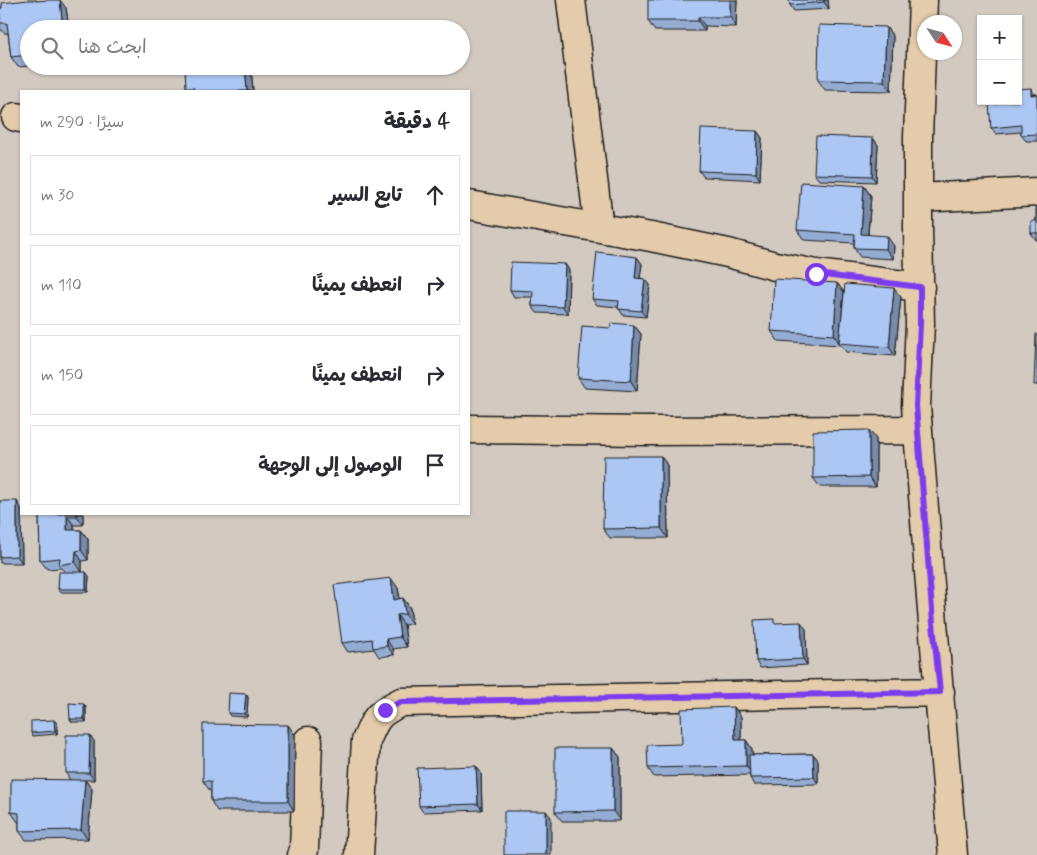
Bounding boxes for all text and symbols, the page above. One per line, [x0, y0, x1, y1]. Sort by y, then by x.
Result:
north arrow [917, 15, 962, 60]
map controls [977, 15, 1022, 105]
button: + [977, 15, 1022, 60]
search box [20, 20, 470, 75]
icon: search [38, 34, 66, 62]
text: ابحث هنا [78, 35, 147, 60]
button: − [977, 60, 1022, 105]
text: 4 دقيقة [384, 108, 450, 136]
text: سيرًا · 290 m [40, 112, 124, 133]
icon: ahead [421, 181, 449, 209]
text: تابع السير [329, 183, 402, 208]
text: 30 m [41, 185, 74, 206]
route start [805, 263, 828, 286]
icon: right [421, 271, 449, 299]
text: انعطف يمينًا [312, 273, 402, 298]
text: 110 m [41, 275, 82, 296]
icon: right [421, 361, 449, 389]
text: انعطف يمينًا [312, 363, 402, 388]
text: 150 m [41, 365, 83, 386]
icon: arrive [421, 451, 449, 479]
text: الوصول إلى الوجهة [258, 453, 402, 478]
route end [374, 699, 397, 722]

